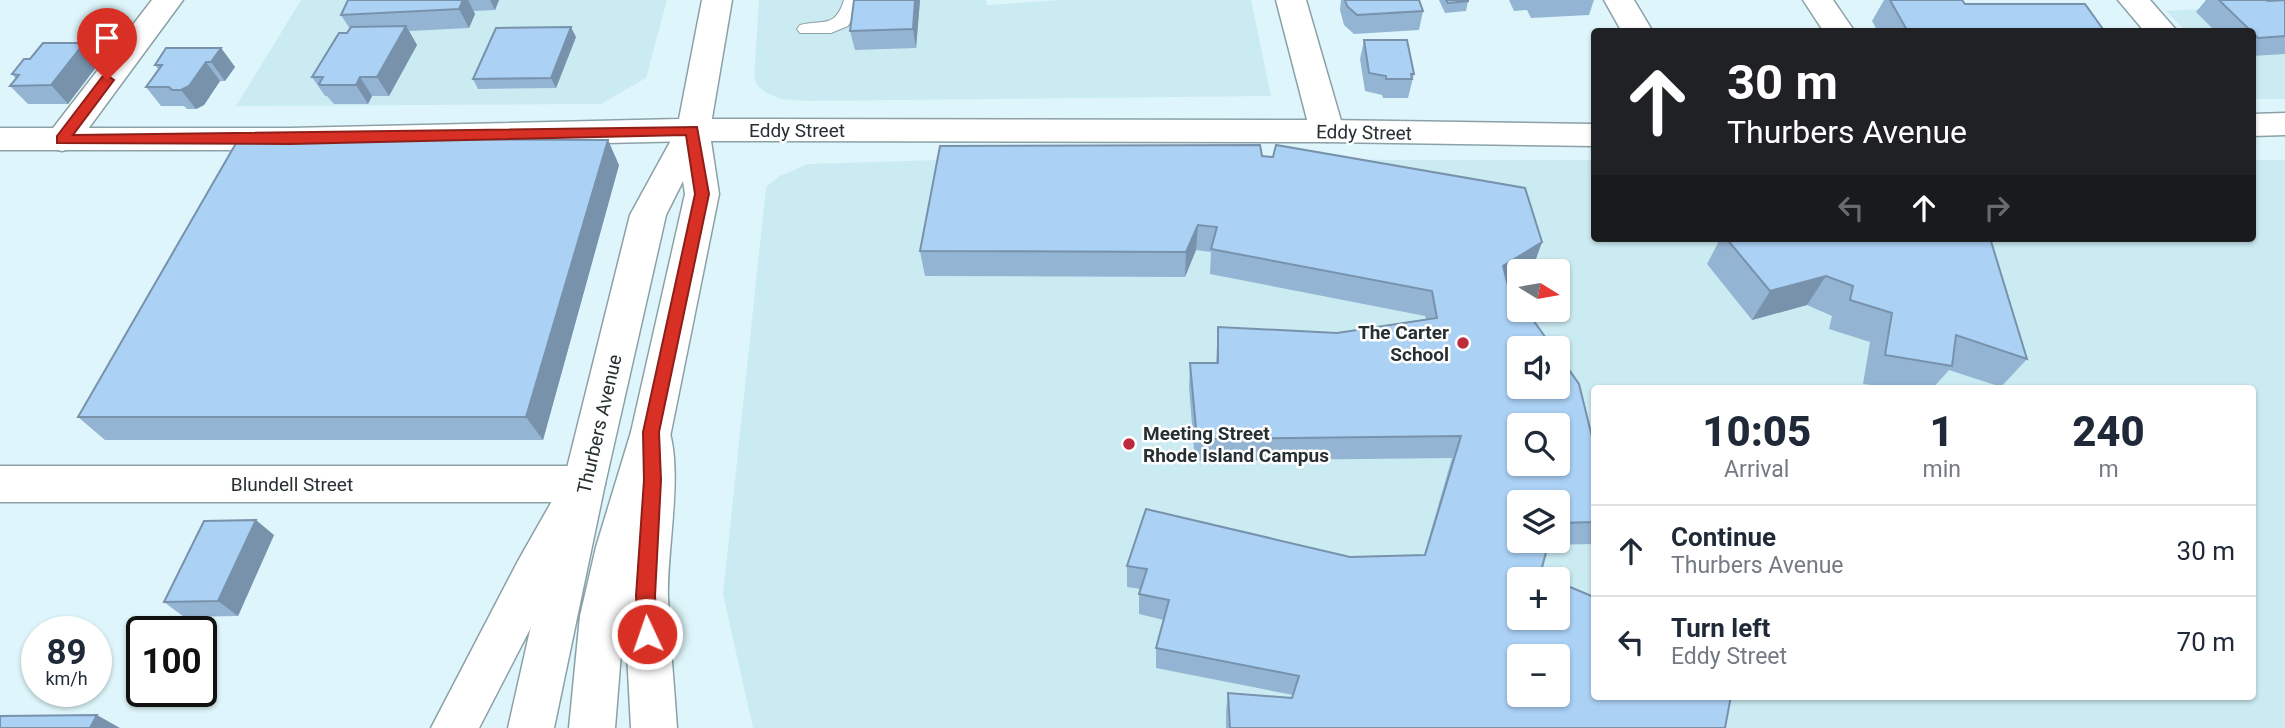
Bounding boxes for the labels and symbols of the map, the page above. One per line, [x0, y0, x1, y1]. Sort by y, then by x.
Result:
pin [77, 8, 137, 80]
street label: Eddy Street [749, 119, 845, 142]
street label: Eddy Street [1316, 120, 1412, 145]
north arrow [1507, 259, 1570, 322]
place label: The Carter School [1358, 321, 1449, 366]
marker: The Carter School [1455, 335, 1471, 351]
street label: Thurbers Avenue [572, 352, 627, 496]
place label: Meeting Street Rhode Island Campus [1143, 422, 1329, 467]
marker: Meeting Street Rhode Island Campus [1121, 436, 1137, 452]
street label: Blundell Street [231, 473, 353, 496]
position arrow [610, 597, 684, 671]
speed limit sign: 100 [126, 616, 217, 707]

